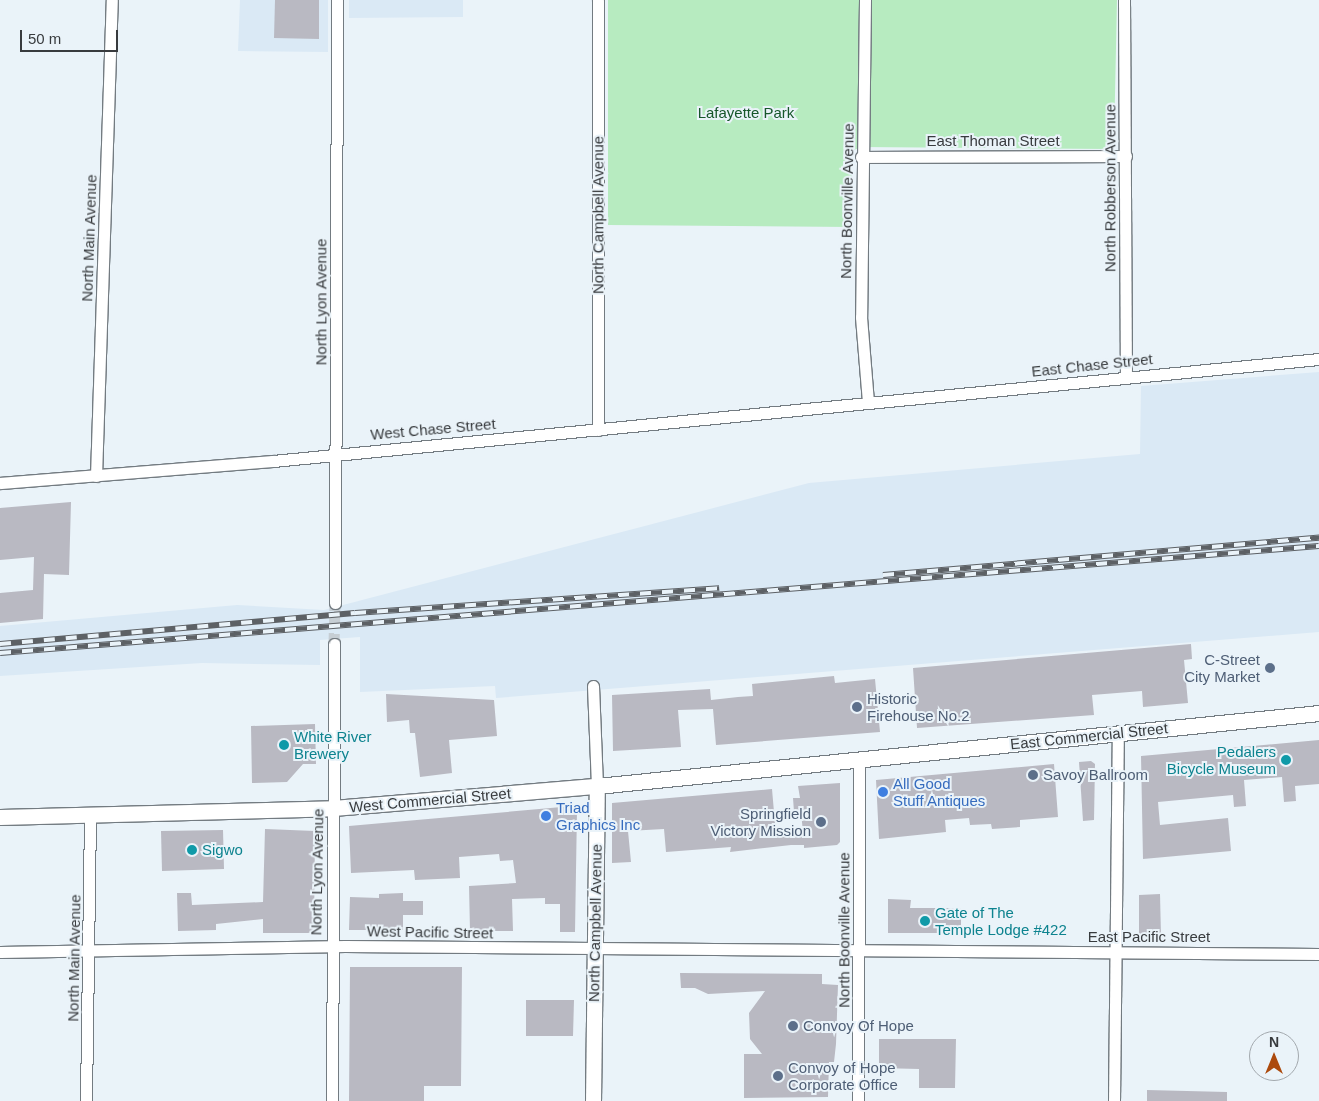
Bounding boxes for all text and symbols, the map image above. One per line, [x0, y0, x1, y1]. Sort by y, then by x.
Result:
scale bar [22, 20, 120, 52]
text: 50 m [28, 30, 61, 47]
park label: Lafayette Park [698, 104, 794, 122]
street label: North Robberson Avenue [1101, 104, 1119, 272]
street label: North Boonville Avenue [837, 123, 857, 279]
street label: East Thoman Street [926, 132, 1060, 150]
street label: North Campbell Avenue [589, 136, 607, 294]
street label: North Main Avenue [78, 174, 100, 302]
street label: North Lyon Avenue [312, 238, 330, 366]
street label: East Chase Street [1031, 350, 1153, 380]
street label: West Chase Street [370, 415, 496, 443]
place label: C-Street City Market [1184, 650, 1260, 685]
marker: C-Street City Market [1264, 662, 1276, 674]
place label: Historic Firehouse No.2 [867, 689, 970, 724]
marker: Historic Firehouse No.2 [851, 701, 863, 713]
street label: East Commercial Street [1009, 719, 1169, 753]
place label: White River Brewery [294, 727, 372, 762]
marker: White River Brewery [278, 739, 290, 751]
place label: Pedalers Bicycle Museum [1167, 742, 1276, 777]
marker: Pedalers Bicycle Museum [1280, 754, 1292, 766]
place label: Savoy Ballroom [1043, 766, 1148, 784]
marker: Savoy Ballroom [1027, 769, 1039, 781]
place label: All Good Stuff Antiques [893, 774, 986, 809]
street label: West Commercial Street [348, 784, 512, 816]
marker: All Good Stuff Antiques [877, 786, 889, 798]
place label: Triad Graphics Inc [556, 798, 640, 833]
place label: Springfield Victory Mission [710, 804, 811, 839]
street label: North Lyon Avenue [307, 808, 327, 936]
marker: Triad Graphics Inc [540, 810, 552, 822]
marker: Springfield Victory Mission [815, 816, 827, 828]
place label: Sigwo [202, 841, 243, 859]
street label: North Campbell Avenue [585, 843, 605, 1003]
marker: Sigwo [186, 844, 198, 856]
street label: North Boonville Avenue [835, 852, 853, 1008]
street label: North Main Avenue [64, 894, 84, 1022]
place label: Gate of The Temple Lodge #422 [935, 903, 1067, 938]
marker: Gate of The Temple Lodge #422 [919, 915, 931, 927]
street label: West Pacific Street [367, 922, 493, 942]
street label: East Pacific Street [1088, 928, 1210, 946]
place label: Convoy Of Hope [803, 1017, 914, 1035]
marker: Convoy Of Hope [787, 1020, 799, 1032]
north arrow [1249, 1031, 1299, 1081]
text: N [1269, 1034, 1279, 1050]
place label: Convoy of Hope Corporate Office [788, 1058, 898, 1093]
marker: Convoy of Hope Corporate Office [772, 1070, 784, 1082]

